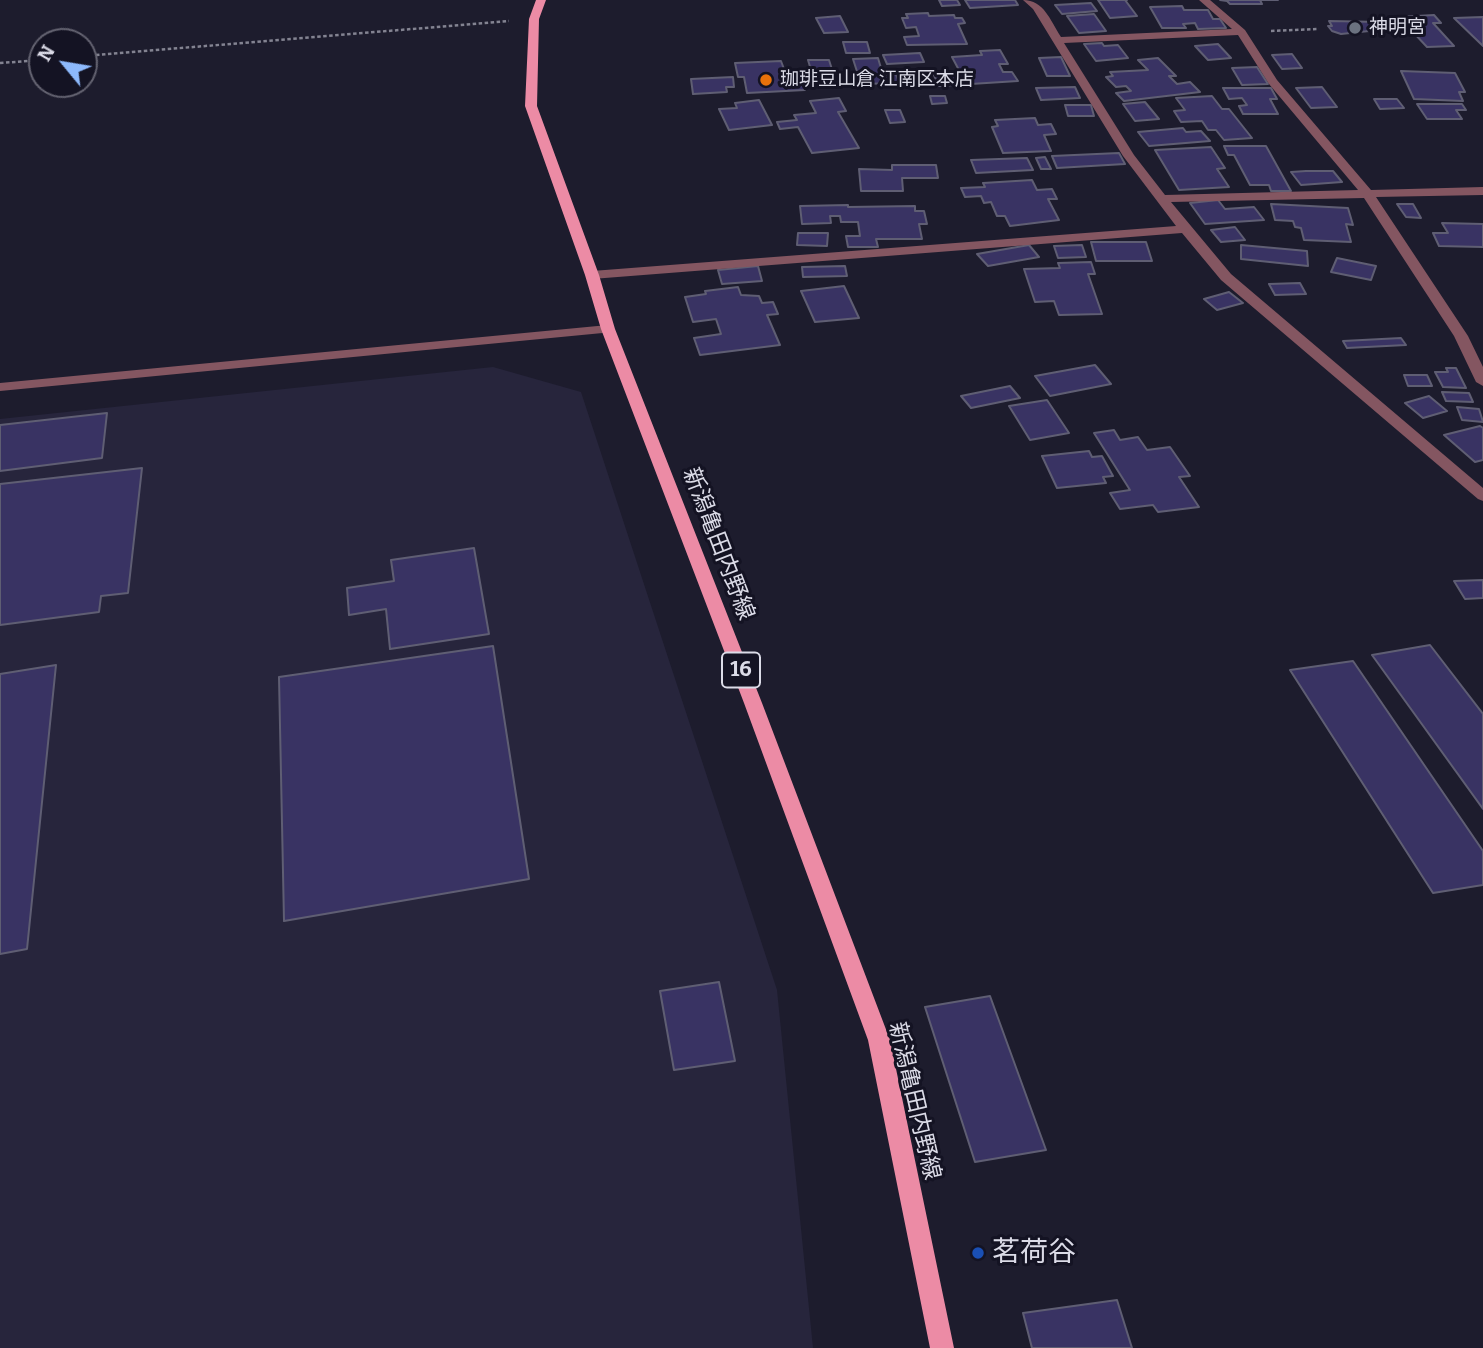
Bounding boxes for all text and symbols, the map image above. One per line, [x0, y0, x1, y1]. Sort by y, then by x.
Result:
place label: 神明宮 [1369, 17, 1426, 39]
marker: 神明宮 [1347, 20, 1363, 36]
north arrow [28, 28, 98, 98]
text: N [32, 41, 60, 65]
place label: 珈琲豆山倉 江南区本店 [780, 69, 974, 91]
marker: 珈琲豆山倉 江南区本店 [758, 72, 774, 88]
street label: 新潟亀田内野線 [676, 464, 760, 624]
road number: 16 [722, 652, 760, 688]
street label: 新潟亀田内野線 [882, 1019, 946, 1183]
place label: 茗荷谷 [992, 1236, 1076, 1270]
marker: 茗荷谷 [970, 1245, 986, 1261]

